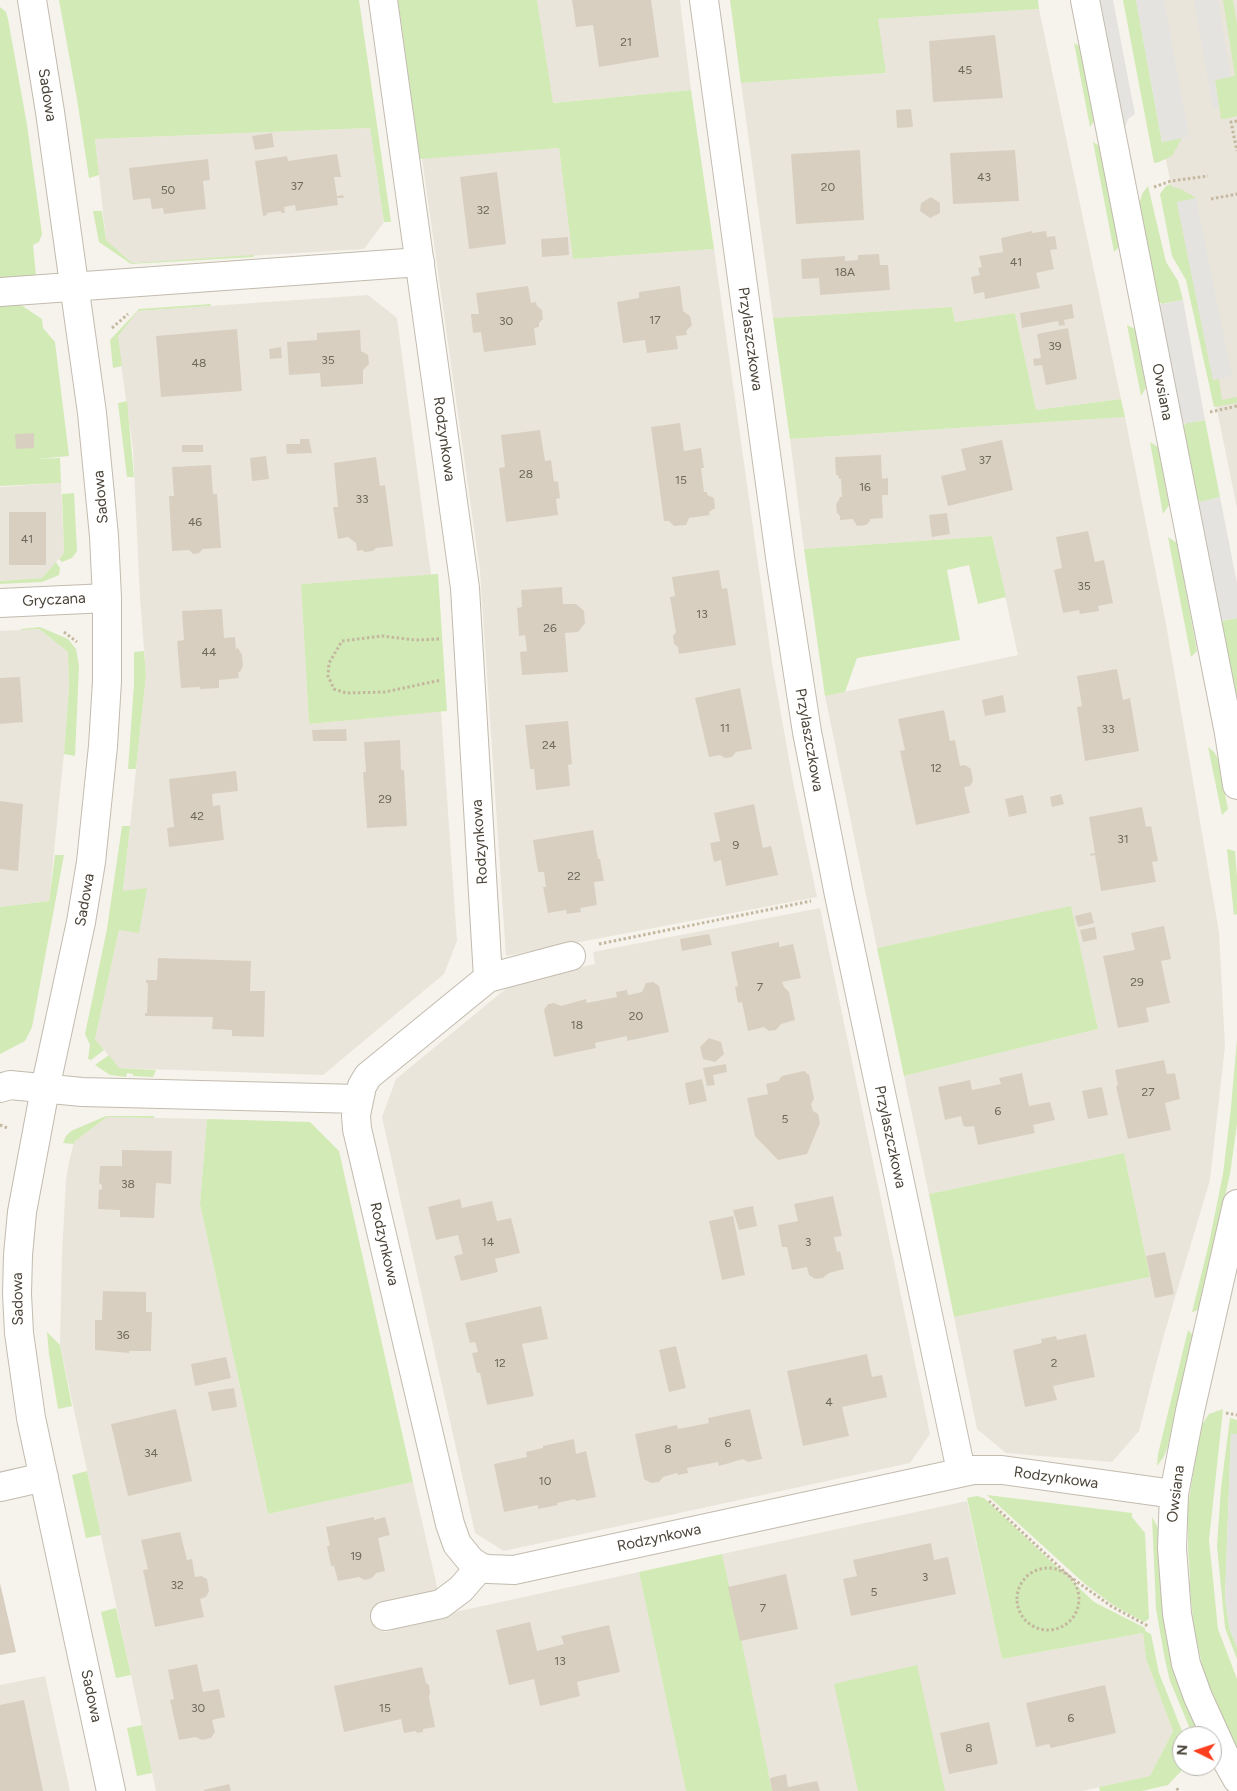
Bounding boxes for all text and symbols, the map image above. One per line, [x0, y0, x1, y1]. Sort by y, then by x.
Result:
house number: 21 [620, 35, 632, 49]
house number: 45 [958, 63, 972, 77]
street label: Sadowa [34, 67, 60, 123]
house number: 43 [977, 170, 991, 184]
house number: 37 [291, 179, 303, 193]
house number: 20 [821, 180, 835, 194]
house number: 50 [161, 183, 175, 197]
house number: 32 [476, 203, 490, 217]
house number: 41 [1010, 255, 1022, 269]
house number: 18A [835, 265, 855, 279]
street label: Przylaszczkowa [734, 286, 766, 392]
house number: 17 [649, 313, 661, 327]
house number: 30 [499, 314, 513, 328]
house number: 39 [1048, 339, 1062, 353]
house number: 35 [321, 353, 335, 367]
house number: 48 [192, 356, 206, 370]
street label: Owsiana [1148, 362, 1176, 422]
street label: Rodzynkowa [429, 395, 459, 483]
house number: 37 [979, 453, 991, 467]
house number: 28 [519, 467, 533, 481]
street label: Sadowa [90, 470, 112, 524]
house number: 15 [675, 473, 687, 487]
house number: 16 [859, 480, 871, 494]
house number: 33 [355, 492, 369, 506]
house number: 46 [188, 515, 202, 529]
house number: 41 [21, 532, 33, 546]
house number: 35 [1077, 579, 1091, 593]
street label: Gryczana [22, 589, 86, 611]
house number: 13 [696, 607, 708, 621]
house number: 26 [543, 621, 557, 635]
house number: 44 [202, 645, 216, 659]
street label: Przylaszczkowa [791, 687, 827, 793]
house number: 11 [720, 721, 730, 735]
house number: 33 [1101, 722, 1115, 736]
house number: 24 [542, 738, 556, 752]
house number: 12 [930, 761, 942, 775]
house number: 29 [378, 792, 392, 806]
street label: Rodzynkowa [468, 799, 492, 885]
house number: 42 [190, 809, 204, 823]
house number: 31 [1117, 832, 1129, 846]
house number: 9 [733, 838, 739, 852]
house number: 22 [567, 869, 581, 883]
street label: Sadowa [72, 872, 98, 928]
house number: 29 [1130, 975, 1144, 989]
house number: 7 [757, 980, 763, 994]
house number: 20 [629, 1009, 643, 1023]
house number: 18 [571, 1018, 583, 1032]
street label: Przylaszczkowa [870, 1084, 910, 1190]
house number: 27 [1141, 1085, 1155, 1099]
house number: 6 [995, 1104, 1001, 1118]
house number: 5 [782, 1112, 788, 1126]
house number: 38 [121, 1177, 135, 1191]
street label: Rodzynkowa [366, 1200, 402, 1288]
house number: 14 [482, 1235, 494, 1249]
house number: 3 [805, 1235, 811, 1249]
street label: Sadowa [9, 1272, 27, 1326]
house number: 36 [116, 1328, 130, 1342]
house number: 12 [494, 1356, 506, 1370]
house number: 2 [1051, 1356, 1057, 1370]
house number: 4 [825, 1395, 833, 1409]
house number: 6 [725, 1436, 731, 1450]
house number: 8 [664, 1442, 672, 1456]
house number: 34 [144, 1446, 158, 1460]
street label: Rodzynkowa [1012, 1463, 1100, 1493]
street label: Owsiana [1164, 1464, 1188, 1524]
house number: 10 [539, 1474, 551, 1488]
street label: Rodzynkowa [615, 1520, 703, 1556]
house number: 19 [350, 1549, 362, 1563]
house number: 3 [922, 1570, 928, 1584]
house number: 32 [170, 1578, 184, 1592]
house number: 5 [871, 1585, 877, 1599]
house number: 7 [760, 1601, 766, 1615]
house number: 13 [554, 1654, 566, 1668]
street label: Sadowa [77, 1668, 105, 1724]
house number: 30 [191, 1701, 205, 1715]
house number: 15 [379, 1701, 391, 1715]
house number: 6 [1068, 1711, 1074, 1725]
north arrow [1172, 1726, 1222, 1776]
house number: 8 [965, 1741, 973, 1755]
text: N [1174, 1744, 1191, 1756]

